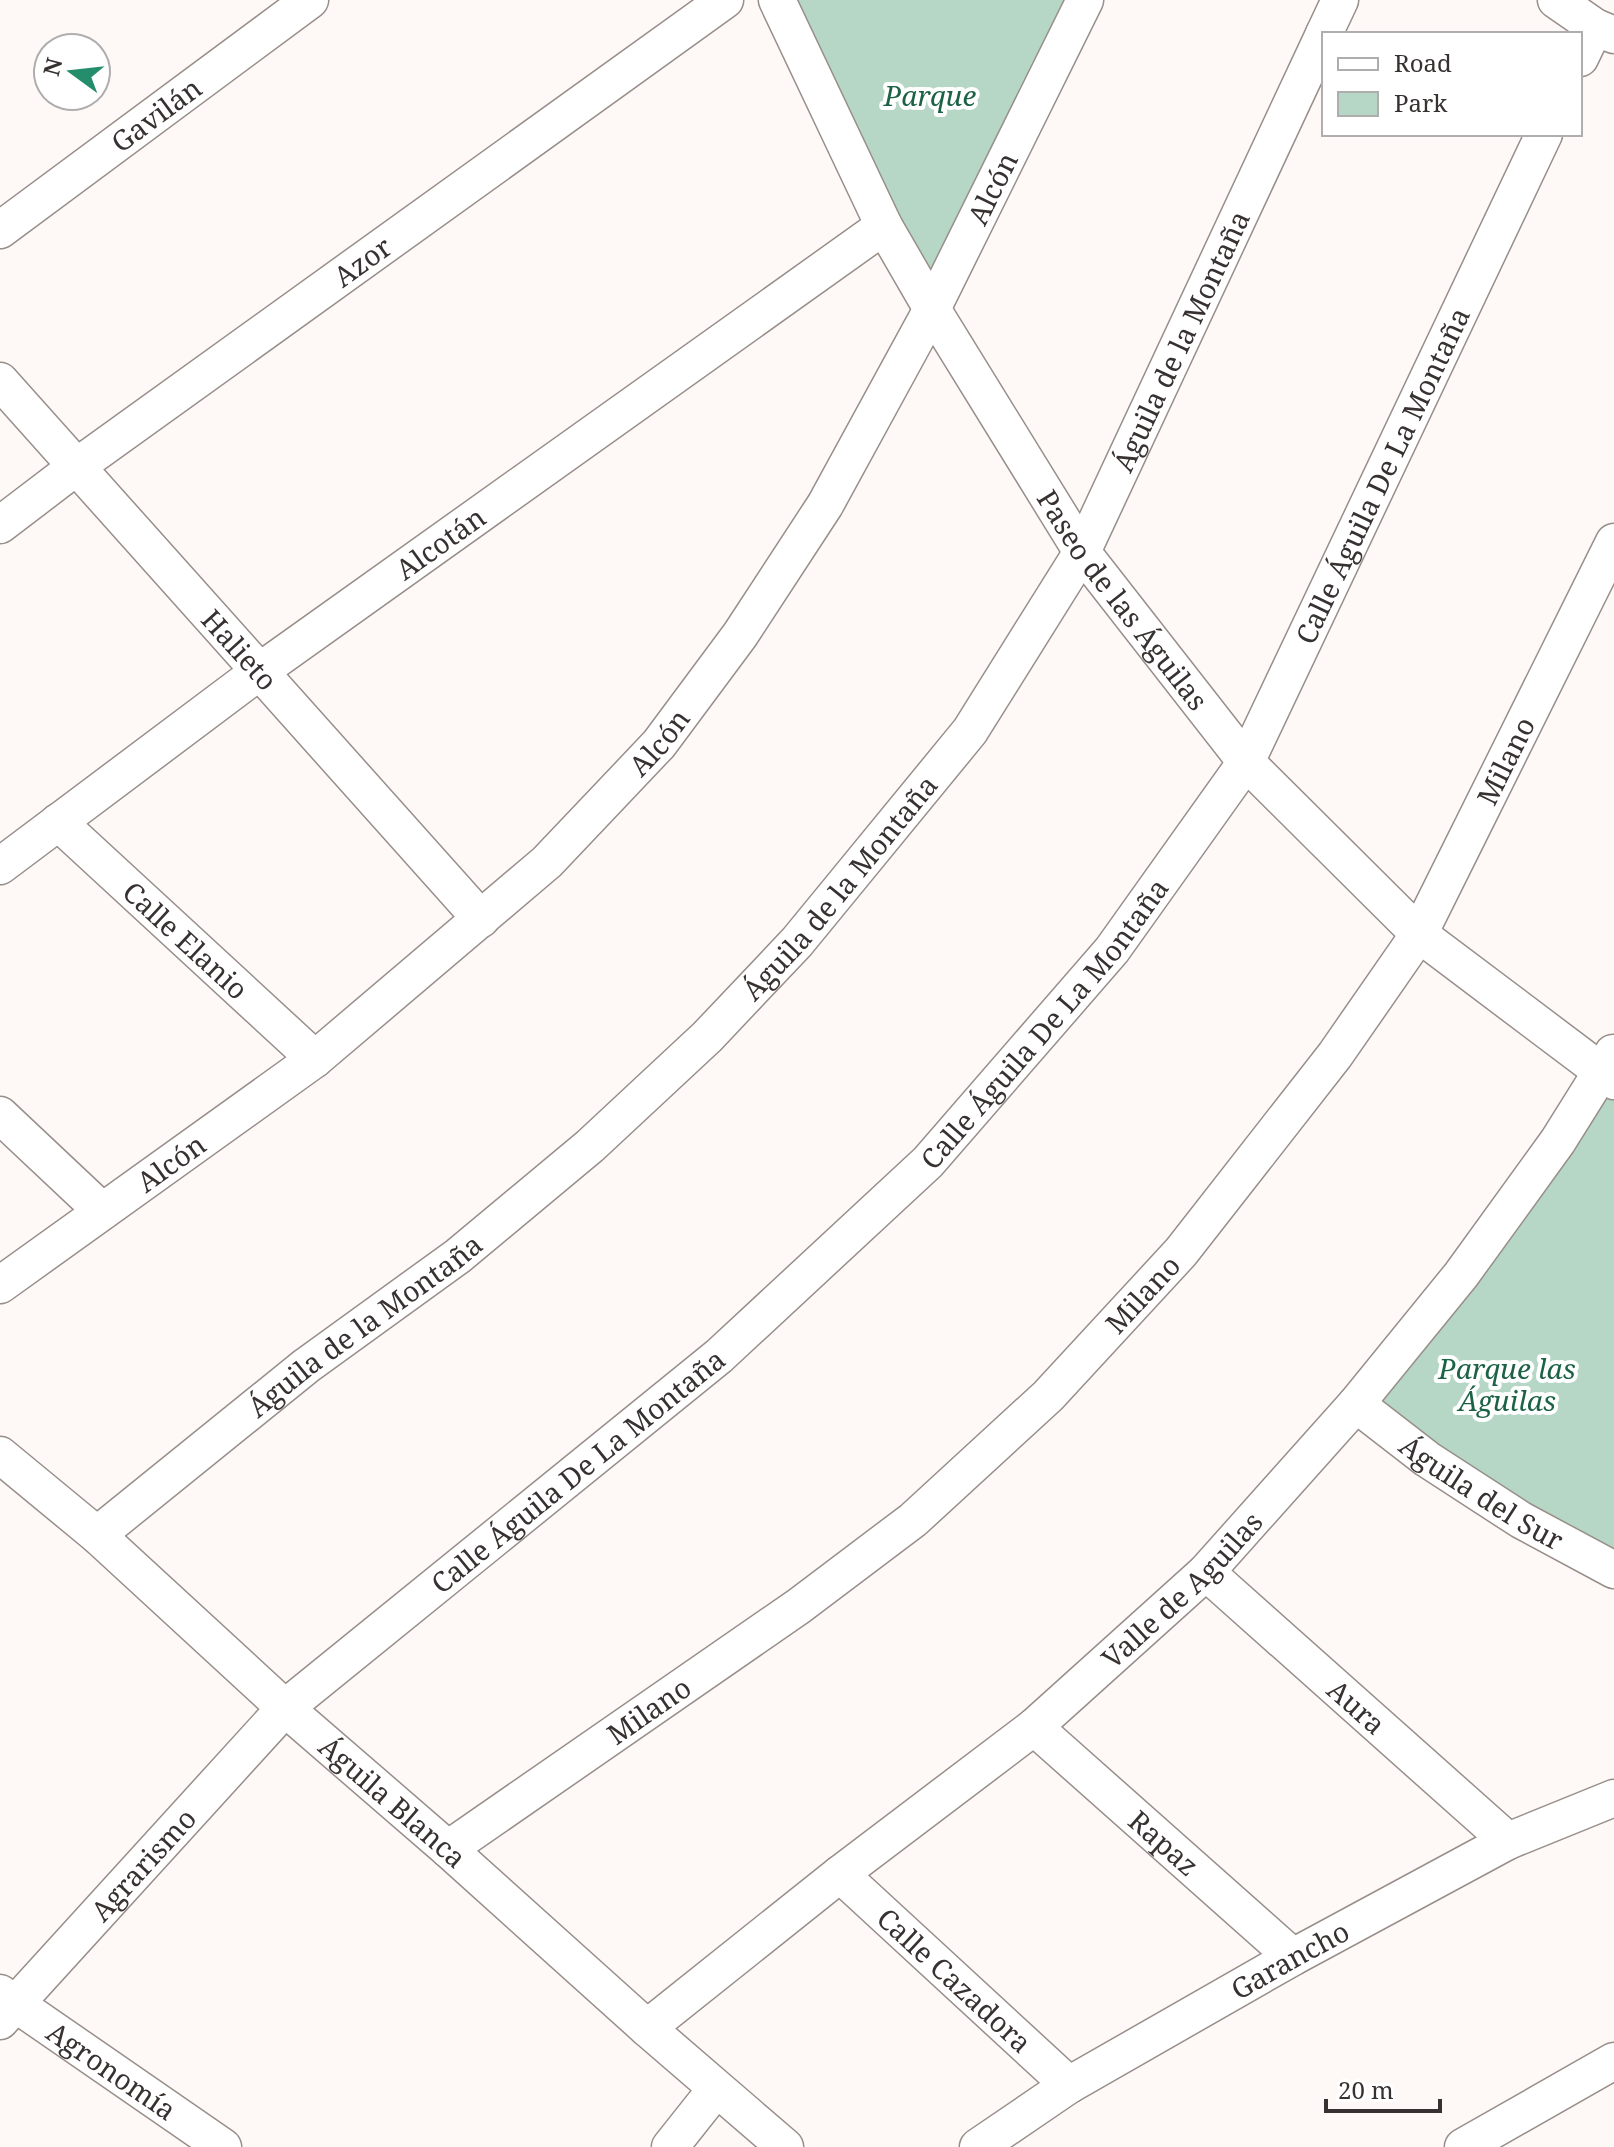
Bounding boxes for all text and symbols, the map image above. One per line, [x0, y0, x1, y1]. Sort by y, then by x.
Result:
north arrow [32, 32, 112, 112]
legend [1322, 32, 1582, 136]
text: Road [1394, 46, 1452, 79]
text: N [35, 54, 68, 79]
street label: Gavilán [103, 68, 209, 160]
park label: Parque [883, 76, 976, 114]
text: Park [1394, 86, 1448, 119]
street label: Alcón [958, 145, 1026, 231]
street label: Águila de la Montaña [1103, 204, 1258, 478]
street label: Azor [325, 227, 399, 295]
street label: Calle Águila De La Montaña [1286, 301, 1478, 650]
street label: Paseo de las Águilas [1029, 482, 1217, 718]
street label: Alcotán [387, 498, 493, 588]
street label: Halieto [194, 601, 286, 698]
street label: Alcón [620, 701, 698, 784]
street label: Milano [1467, 710, 1543, 811]
street label: Águila de la Montaña [733, 767, 945, 1008]
street label: Calle Águila De La Montaña [911, 870, 1176, 1177]
street label: Calle Elanio [115, 873, 257, 1007]
street label: Alcón [128, 1125, 213, 1200]
street label: Águila de la Montaña [239, 1225, 490, 1425]
street label: Milano [1096, 1247, 1188, 1341]
street label: Calle Águila De La Montaña [423, 1340, 733, 1602]
park label: Parque las Águilas [1437, 1349, 1576, 1419]
street label: Águila del Sur [1392, 1426, 1570, 1558]
street label: Valle de Aguilas [1093, 1503, 1270, 1676]
street label: Milano [599, 1668, 698, 1752]
street label: Aura [1320, 1670, 1394, 1742]
street label: Águila Blanca [311, 1727, 475, 1876]
street label: Agrarismo [82, 1800, 204, 1929]
street label: Rapaz [1121, 1801, 1207, 1884]
street label: Calle Cazadora [869, 1899, 1040, 2061]
street label: Garancho [1224, 1911, 1356, 2008]
street label: Agronomía [40, 2012, 184, 2128]
scale bar [1326, 2063, 1440, 2113]
text: 20 m [1338, 2073, 1394, 2106]

